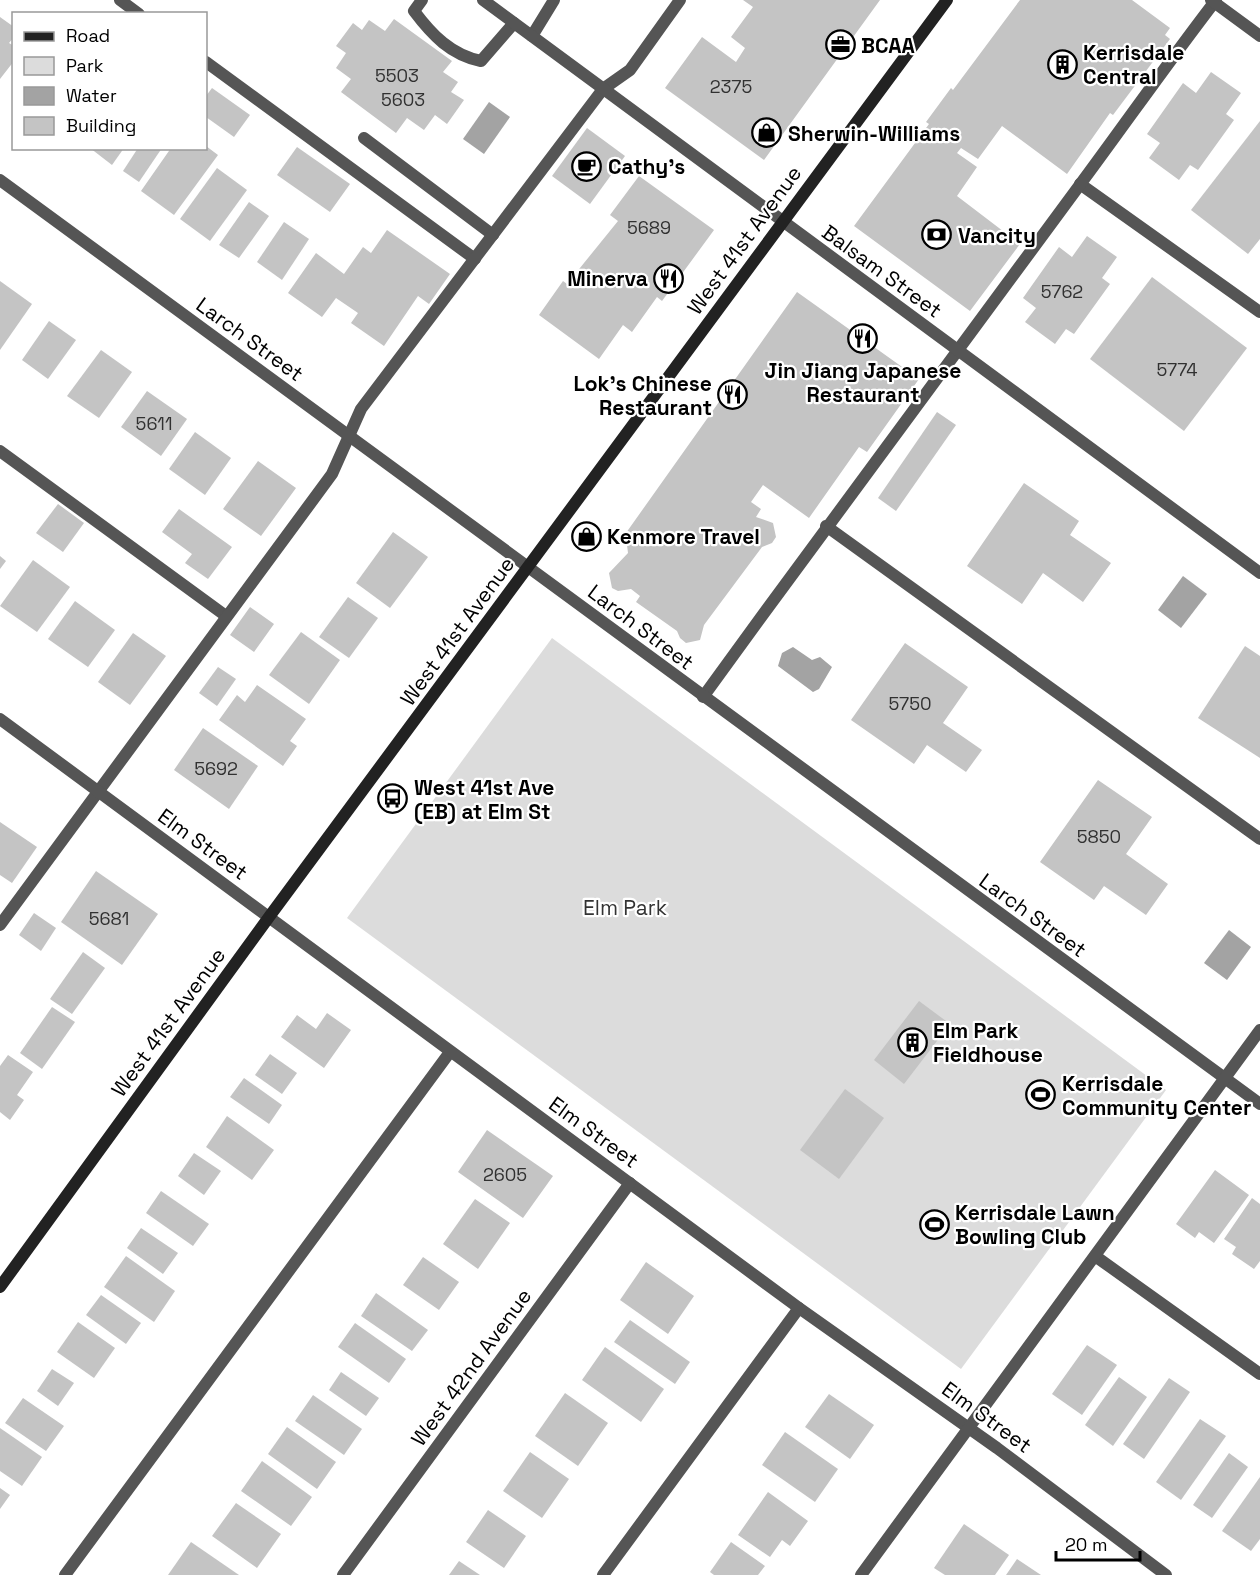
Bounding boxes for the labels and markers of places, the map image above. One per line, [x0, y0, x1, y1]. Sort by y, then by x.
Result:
office icon: BCAA [824, 29, 856, 61]
place label: BCAA [861, 32, 915, 59]
place label: Kerrisdale Central [1083, 39, 1184, 90]
building icon: Kerrisdale Central [1046, 48, 1078, 80]
shop icon: Sherwin-Williams [751, 117, 783, 149]
place label: Sherwin-Williams [788, 120, 960, 147]
cafe icon: Cathy's [571, 150, 603, 182]
place label: Cathy's [608, 153, 685, 180]
bank icon: Vancity [921, 219, 953, 251]
place label: Vancity [958, 222, 1036, 249]
restaurant icon: Minerva [653, 262, 685, 294]
place label: Minerva [567, 265, 648, 292]
restaurant icon: Jin Jiang Japanese Restaurant [847, 323, 879, 355]
place label: Jin Jiang Japanese Restaurant [765, 357, 961, 408]
place label: Lok's Chinese Restaurant [573, 370, 712, 421]
restaurant icon: Lok's Chinese Restaurant [717, 379, 749, 411]
shop icon: Kenmore Travel [570, 520, 602, 552]
place label: Kenmore Travel [607, 523, 760, 550]
place label: West 41st Ave (EB) at Elm St [414, 774, 555, 825]
bus stop icon: West 41st Ave (EB) at Elm St [377, 783, 409, 815]
place label: Elm Park Fieldhouse [933, 1017, 1043, 1068]
building icon: Elm Park Fieldhouse [896, 1026, 928, 1058]
place label: Kerrisdale Community Center [1062, 1070, 1251, 1121]
sports icon: Kerrisdale Community Center [1025, 1079, 1057, 1111]
place label: Kerrisdale Lawn Bowling Club [955, 1199, 1115, 1250]
sports icon: Kerrisdale Lawn Bowling Club [918, 1208, 950, 1240]

